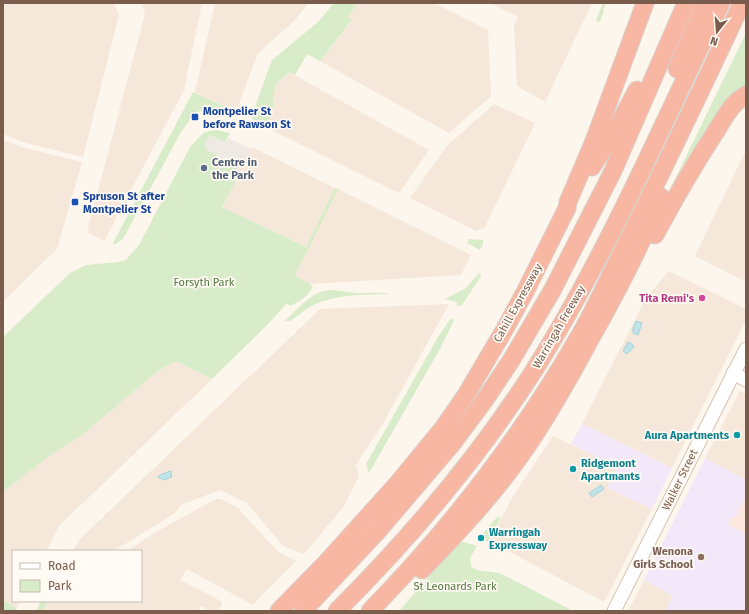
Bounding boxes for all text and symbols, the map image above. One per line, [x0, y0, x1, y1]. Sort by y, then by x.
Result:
north arrow [697, 12, 737, 52]
text: N [709, 34, 720, 48]
place label: Montpelier St before Rawson St [203, 105, 292, 131]
marker: Montpelier St before Rawson St [190, 112, 200, 122]
place label: Centre in the Park [212, 156, 257, 182]
marker: Centre in the Park [199, 163, 209, 173]
place label: Spruson St after Montpelier St [83, 190, 165, 216]
marker: Spruson St after Montpelier St [70, 197, 80, 207]
street label: Cahill Expressway [491, 261, 545, 344]
park label: Forsyth Park [174, 276, 235, 289]
street label: Warringah Freeway [530, 283, 588, 371]
place label: Tita Remi's [639, 292, 695, 305]
marker: Tita Remi's [697, 293, 707, 303]
place label: Aura Apartments [644, 429, 730, 442]
marker: Aura Apartments [732, 430, 742, 440]
street label: Walker Street [660, 447, 700, 513]
place label: Ridgemont Apartmants [580, 457, 641, 483]
marker: Ridgemont Apartmants [568, 464, 578, 474]
place label: Warringah Expressway [489, 526, 548, 552]
marker: Warringah Expressway [476, 533, 486, 543]
place label: Wenona Girls School [633, 545, 694, 571]
legend [12, 550, 142, 602]
marker: Wenona Girls School [696, 552, 706, 562]
text: Road [48, 559, 76, 573]
text: Park [48, 579, 72, 593]
park label: St Leonards Park [413, 580, 497, 593]

